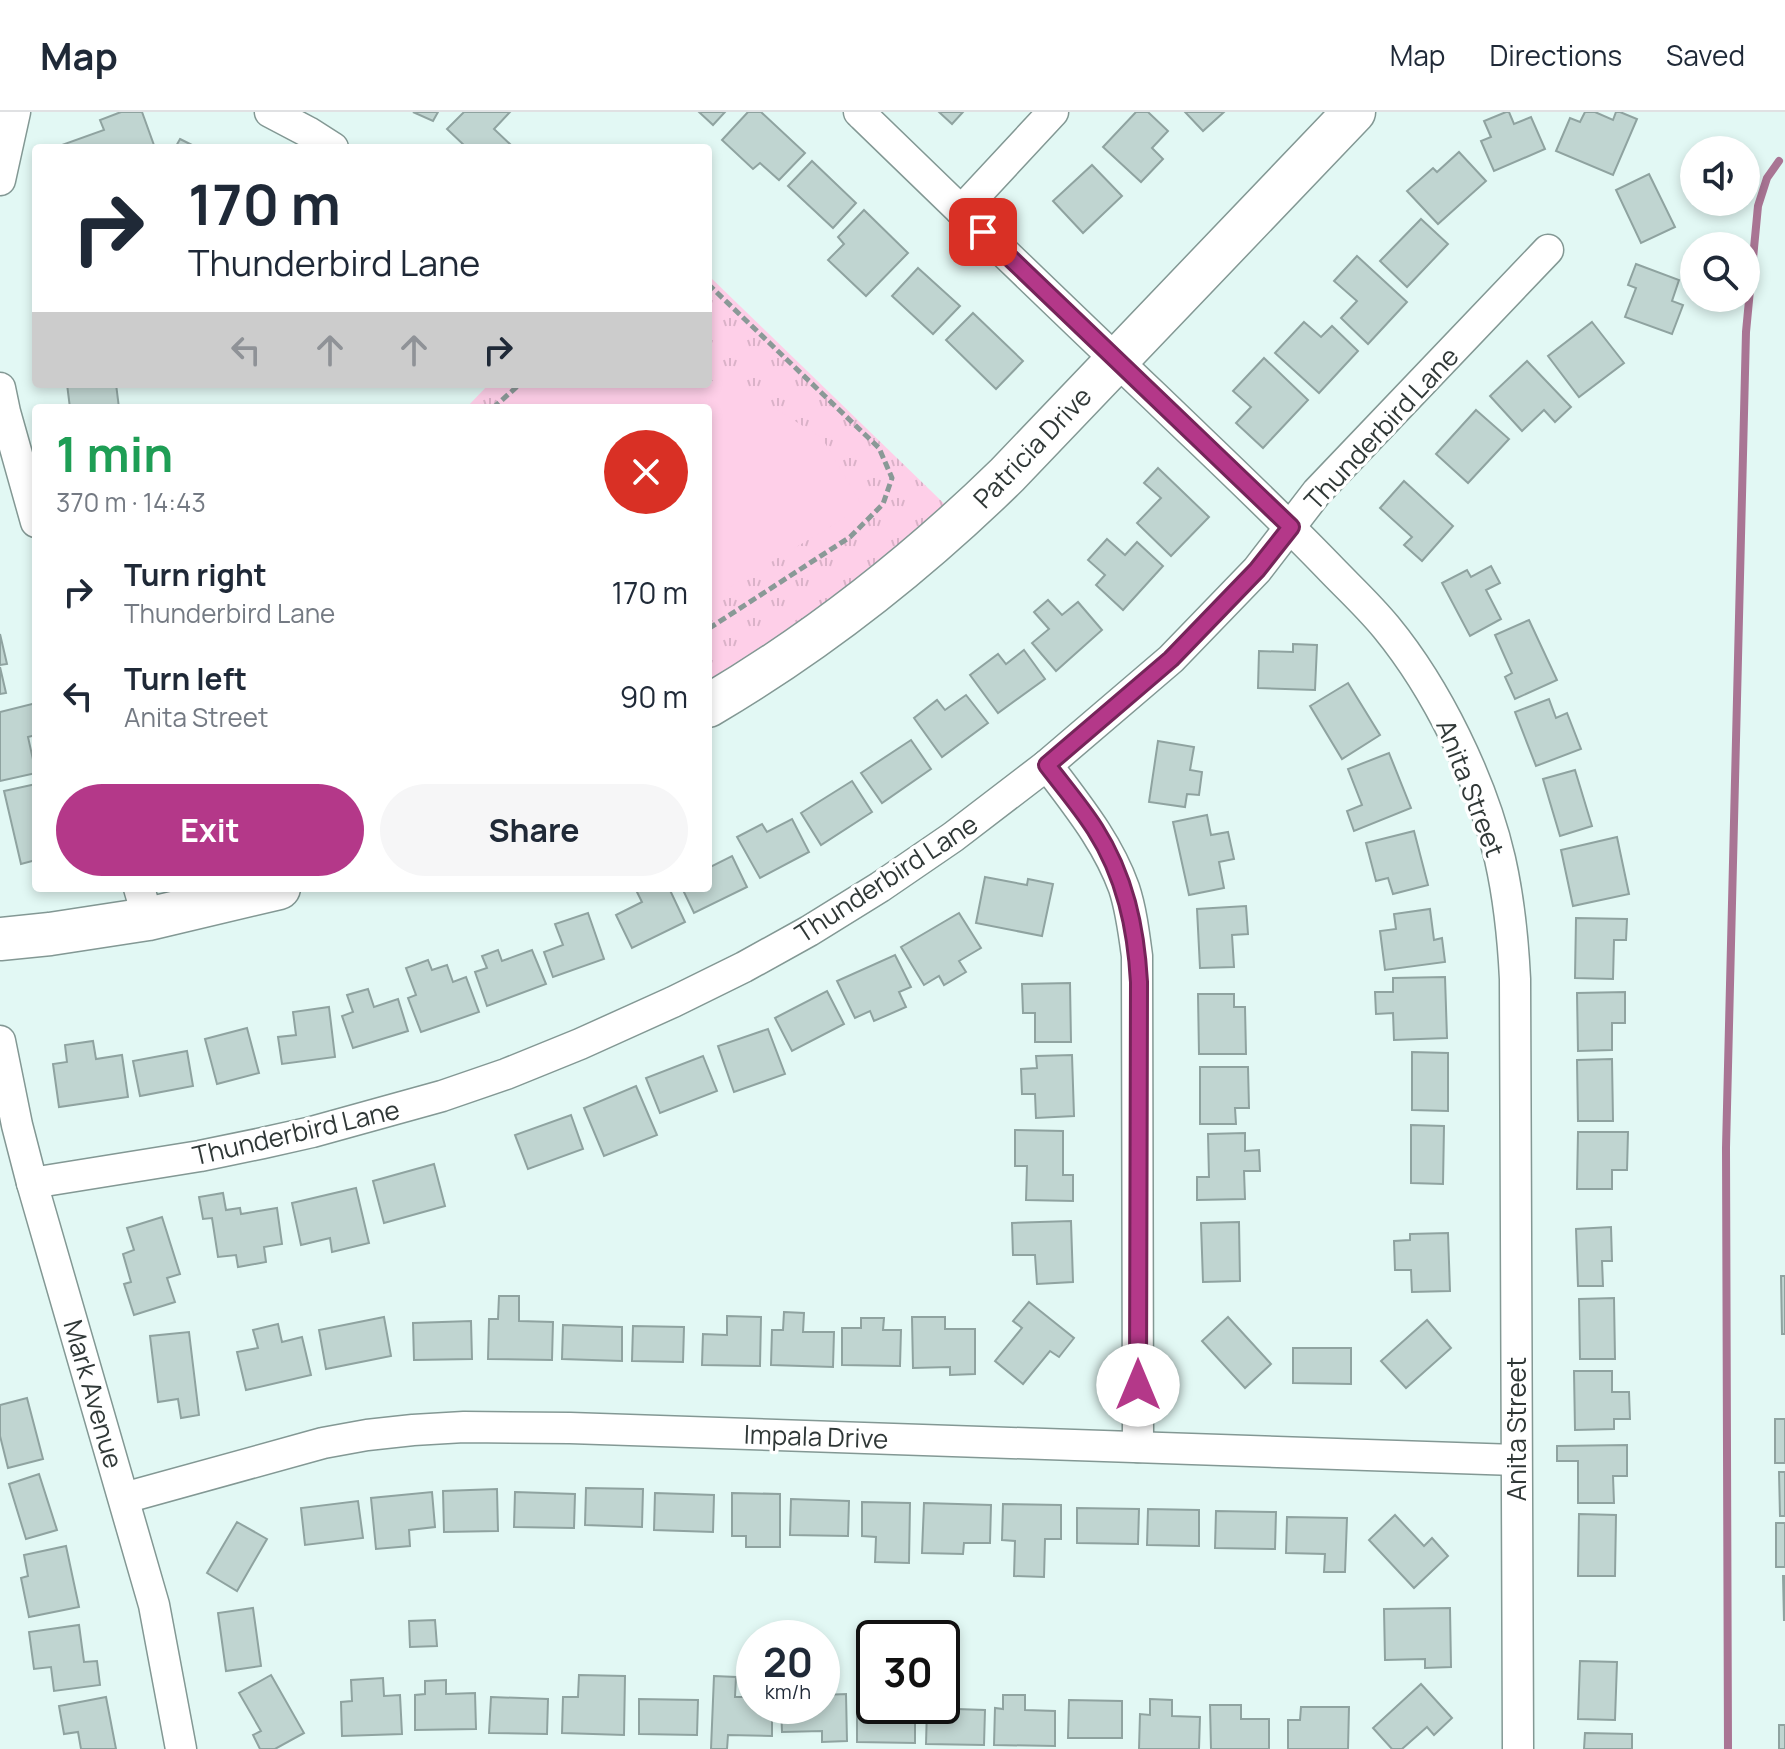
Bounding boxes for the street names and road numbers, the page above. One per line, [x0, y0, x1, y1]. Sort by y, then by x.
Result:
street label: Thunderbird Lane [1296, 338, 1466, 518]
street label: Patricia Drive [965, 378, 1099, 516]
street label: Anita Street [1428, 714, 1514, 862]
street label: Thunderbird Lane [788, 805, 984, 951]
street label: Thunderbird Lane [189, 1091, 403, 1173]
street label: Mark Avenue [56, 1316, 132, 1472]
street label: Anita Street [1498, 1357, 1534, 1501]
street label: Impala Drive [743, 1415, 889, 1457]

